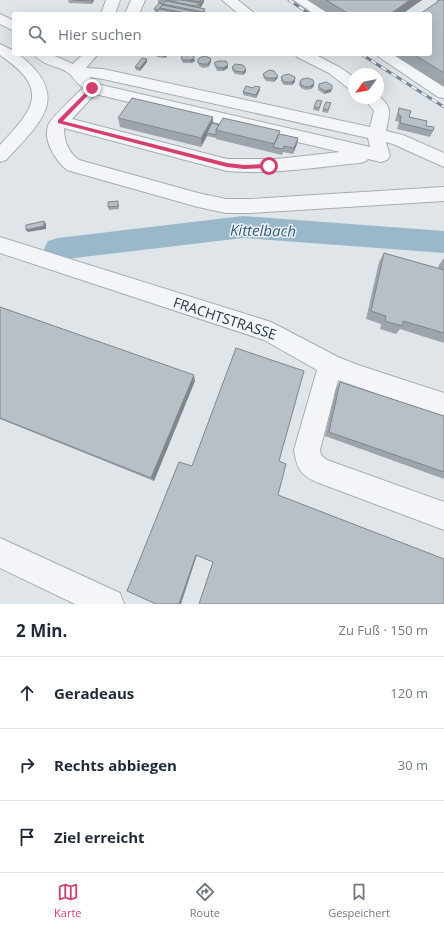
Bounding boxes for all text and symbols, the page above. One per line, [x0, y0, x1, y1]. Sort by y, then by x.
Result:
search box [12, 12, 432, 56]
icon: search [26, 23, 48, 45]
text: Hier suchen [58, 24, 142, 44]
north arrow [348, 68, 384, 104]
route end [83, 79, 101, 97]
route start [260, 157, 278, 175]
water label: Kittelbach [230, 219, 296, 241]
street label: FRACHTSTRASSE [171, 292, 279, 344]
text: 2 Min. [16, 619, 67, 642]
text: Zu Fuß · 150 m [339, 621, 428, 639]
icon: ahead [16, 682, 38, 704]
text: Geradeaus [54, 683, 134, 703]
text: 120 m [390, 684, 428, 702]
icon: right [16, 754, 38, 776]
text: Rechts abbiegen [54, 755, 177, 775]
text: 30 m [398, 756, 428, 774]
icon: arrive [16, 826, 38, 848]
text: Ziel erreicht [54, 827, 145, 847]
tab: Karte [54, 881, 82, 920]
tab: Route [190, 881, 220, 920]
tab: Gespeichert [328, 881, 390, 920]

